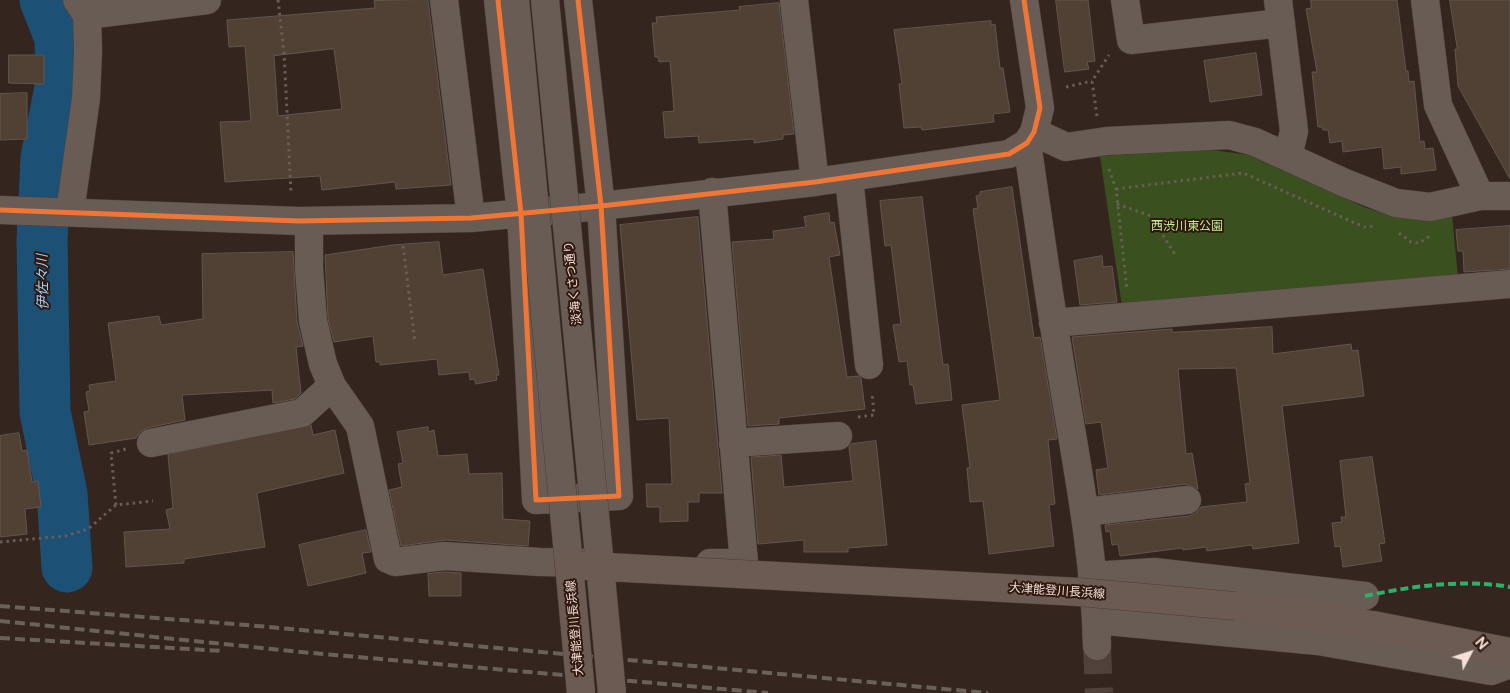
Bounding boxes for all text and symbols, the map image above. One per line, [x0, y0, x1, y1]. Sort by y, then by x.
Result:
park label: 西渋川東公園 [1151, 219, 1223, 233]
street label: 淡海くさつ通り [561, 240, 585, 326]
water label: 伊佐々川 [34, 254, 52, 310]
street label: 大津能登川長浜線 [564, 580, 586, 676]
street label: 大津能登川長浜線 [1009, 580, 1105, 602]
north arrow [1445, 628, 1495, 678]
text: N [1472, 634, 1491, 653]

